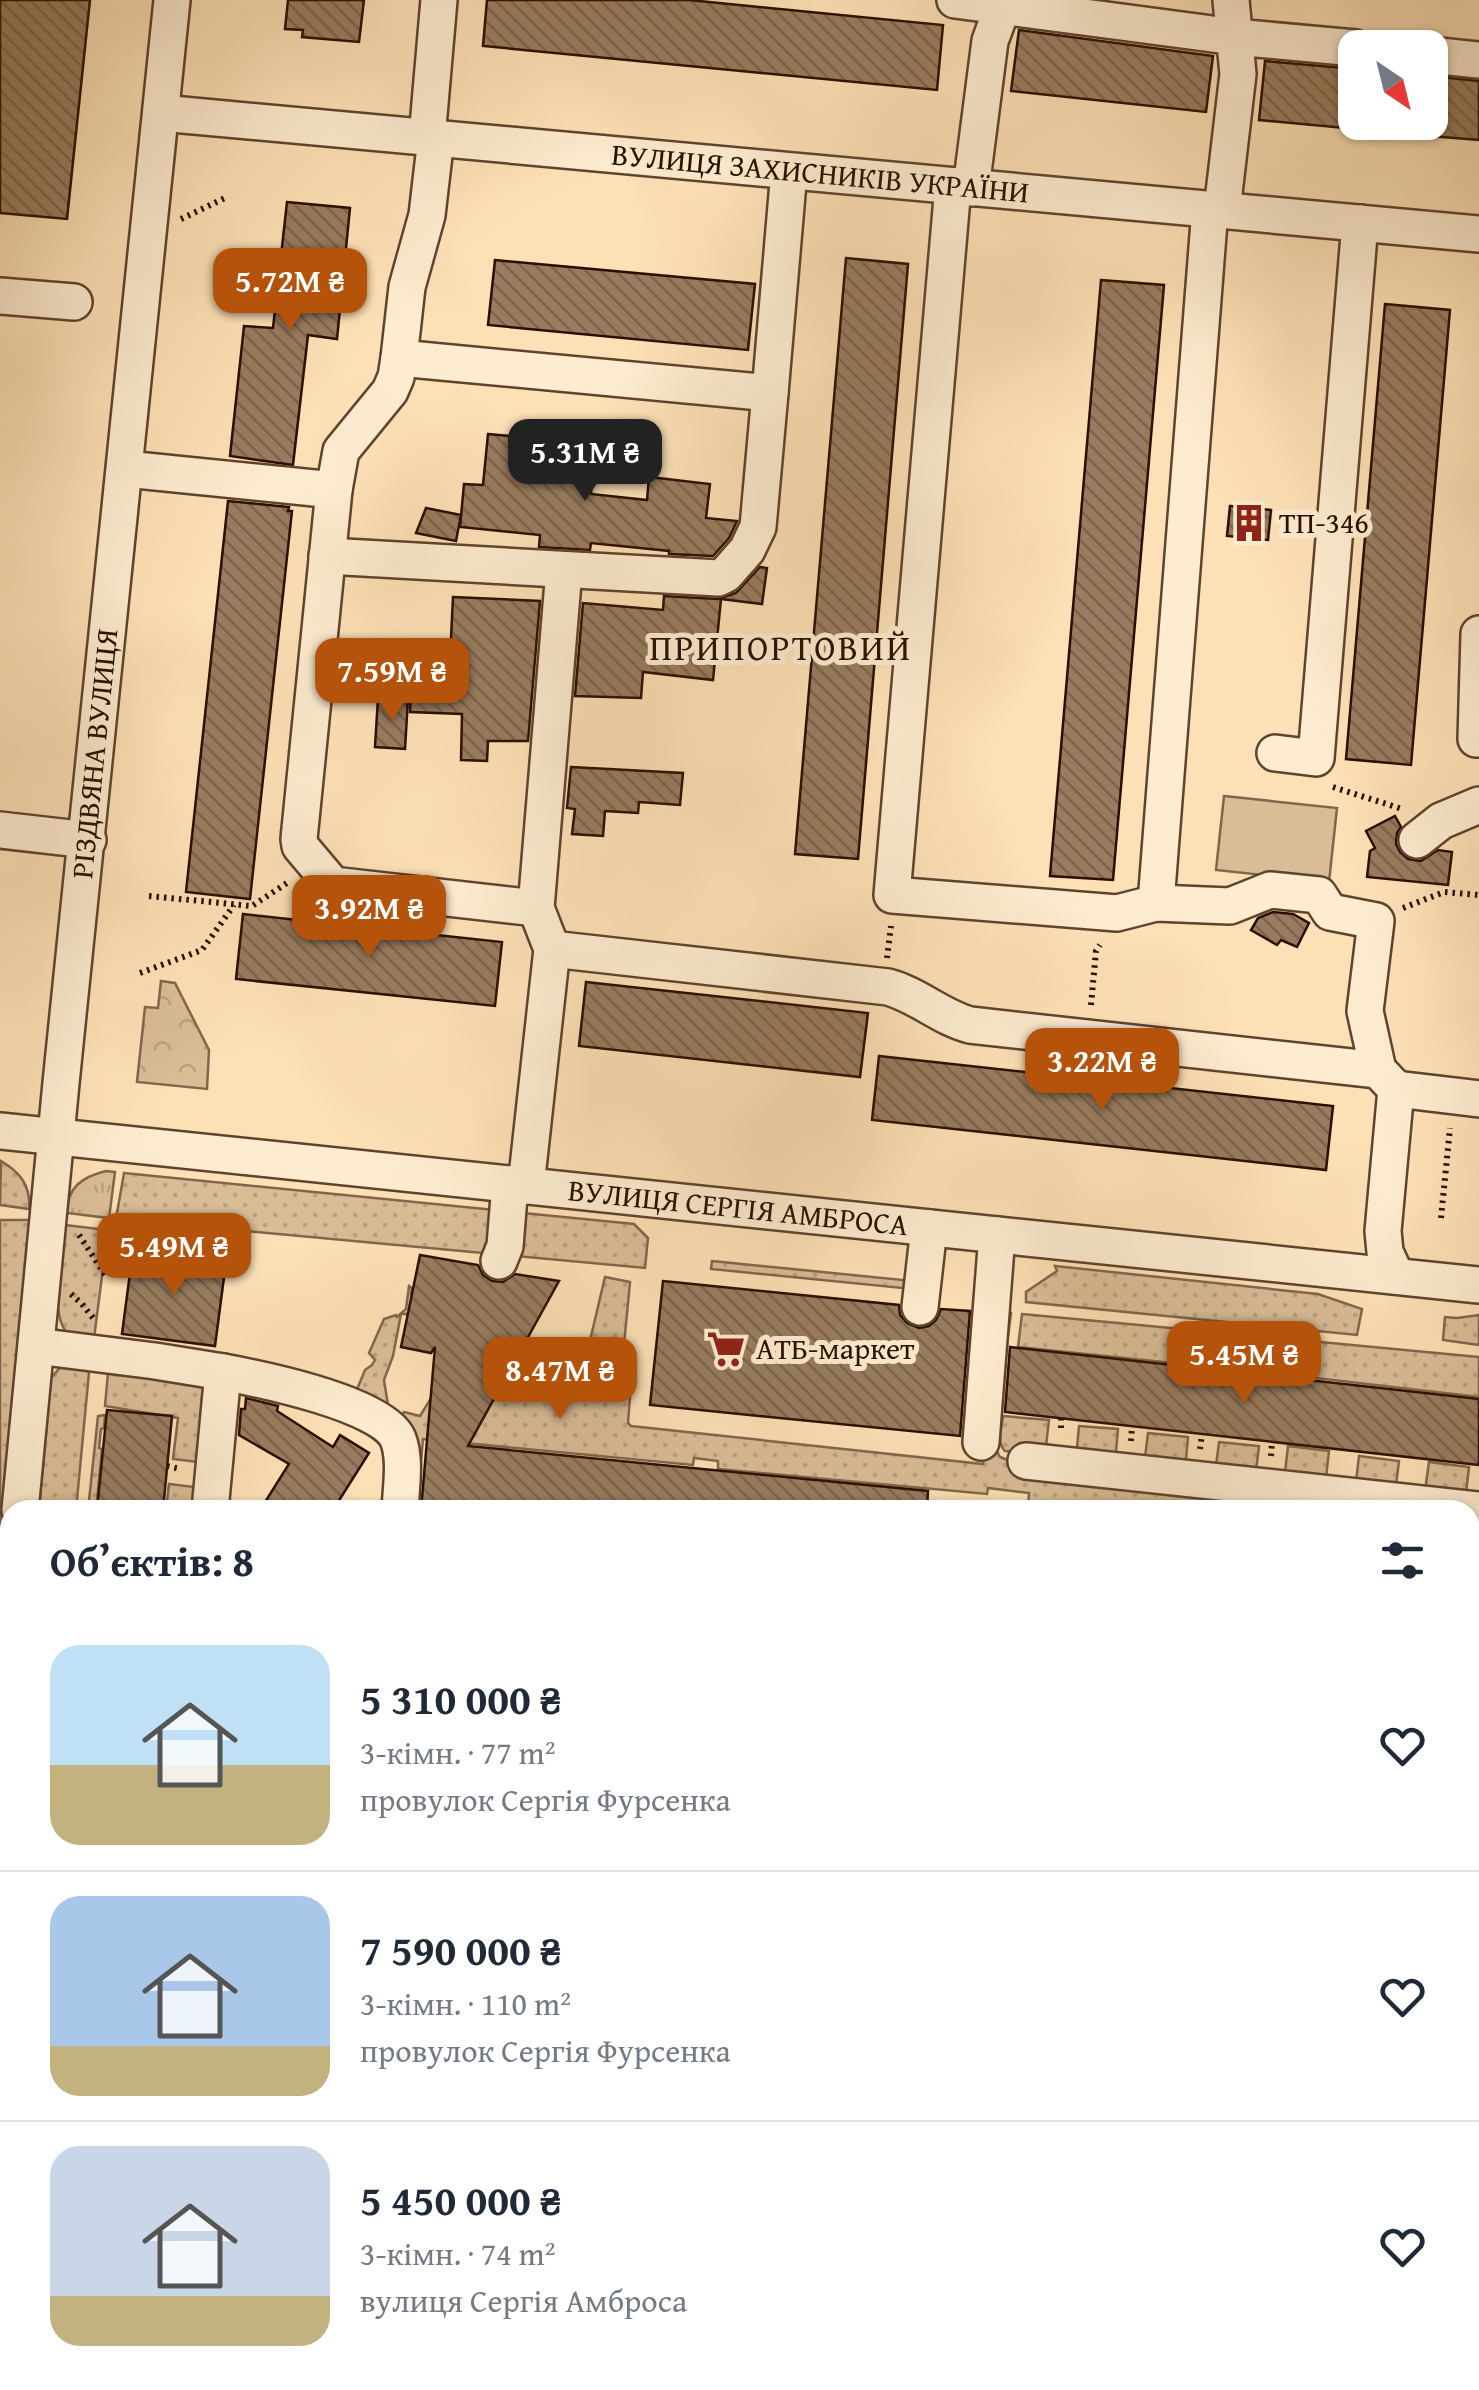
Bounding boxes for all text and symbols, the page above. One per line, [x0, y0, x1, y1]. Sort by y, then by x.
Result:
north arrow [1338, 30, 1448, 140]
map controls [1338, 30, 1448, 140]
street label: ВУЛИЦЯ ЗАХИСНИКІВ УКРАЇНИ [610, 131, 1031, 214]
pin: 5.72M ₴ [198, 248, 382, 333]
text: 5.72M ₴ [235, 257, 345, 304]
pin: 5.31M ₴ [493, 419, 677, 504]
text: 5.31M ₴ [530, 428, 640, 475]
place label: ТП-346 [1279, 500, 1369, 544]
building icon: ТП-346 [1228, 502, 1270, 544]
district label: ПРИПОРТОВИЙ [650, 622, 912, 673]
street label: РІЗДВЯНА ВУЛИЦЯ [59, 626, 128, 881]
pin: 7.59M ₴ [300, 638, 484, 723]
text: 7.59M ₴ [337, 647, 447, 694]
pin: 3.92M ₴ [277, 875, 461, 960]
text: 3.92M ₴ [314, 884, 424, 931]
pin: 3.22M ₴ [1010, 1028, 1194, 1113]
text: 3.22M ₴ [1047, 1037, 1157, 1084]
street label: ВУЛИЦЯ СЕРГІЯ АМБРОСА [566, 1167, 910, 1246]
pin: 5.49M ₴ [82, 1213, 266, 1298]
text: 5.49M ₴ [119, 1222, 229, 1269]
pin: 5.45M ₴ [1152, 1321, 1336, 1406]
place label: АТБ-маркет [756, 1326, 915, 1370]
supermarket icon: АТБ-маркет [705, 1328, 747, 1370]
text: 5.45M ₴ [1189, 1330, 1299, 1377]
pin: 8.47M ₴ [468, 1337, 652, 1422]
text: 8.47M ₴ [505, 1346, 615, 1393]
text: Об’єктів: 8 [50, 1530, 254, 1591]
icon: filters [1375, 1533, 1430, 1588]
text: 5 310 000 ₴ [360, 1668, 562, 1729]
icon: home [130, 1685, 250, 1805]
icon: heart [1375, 1718, 1430, 1773]
text: 3-кімн. · 77 m² [360, 1729, 556, 1776]
text: провулок Сергія Фурсенка [360, 1776, 731, 1823]
text: 7 590 000 ₴ [360, 1919, 562, 1980]
icon: home [130, 1936, 250, 2056]
icon: heart [1375, 1969, 1430, 2024]
text: 3-кімн. · 110 m² [360, 1980, 571, 2027]
text: провулок Сергія Фурсенка [360, 2027, 731, 2074]
text: 5 450 000 ₴ [360, 2169, 562, 2230]
icon: home [130, 2186, 250, 2306]
icon: heart [1375, 2219, 1430, 2274]
text: 3-кімн. · 74 m² [360, 2230, 556, 2277]
text: вулиця Сергія Амброса [360, 2277, 687, 2324]

